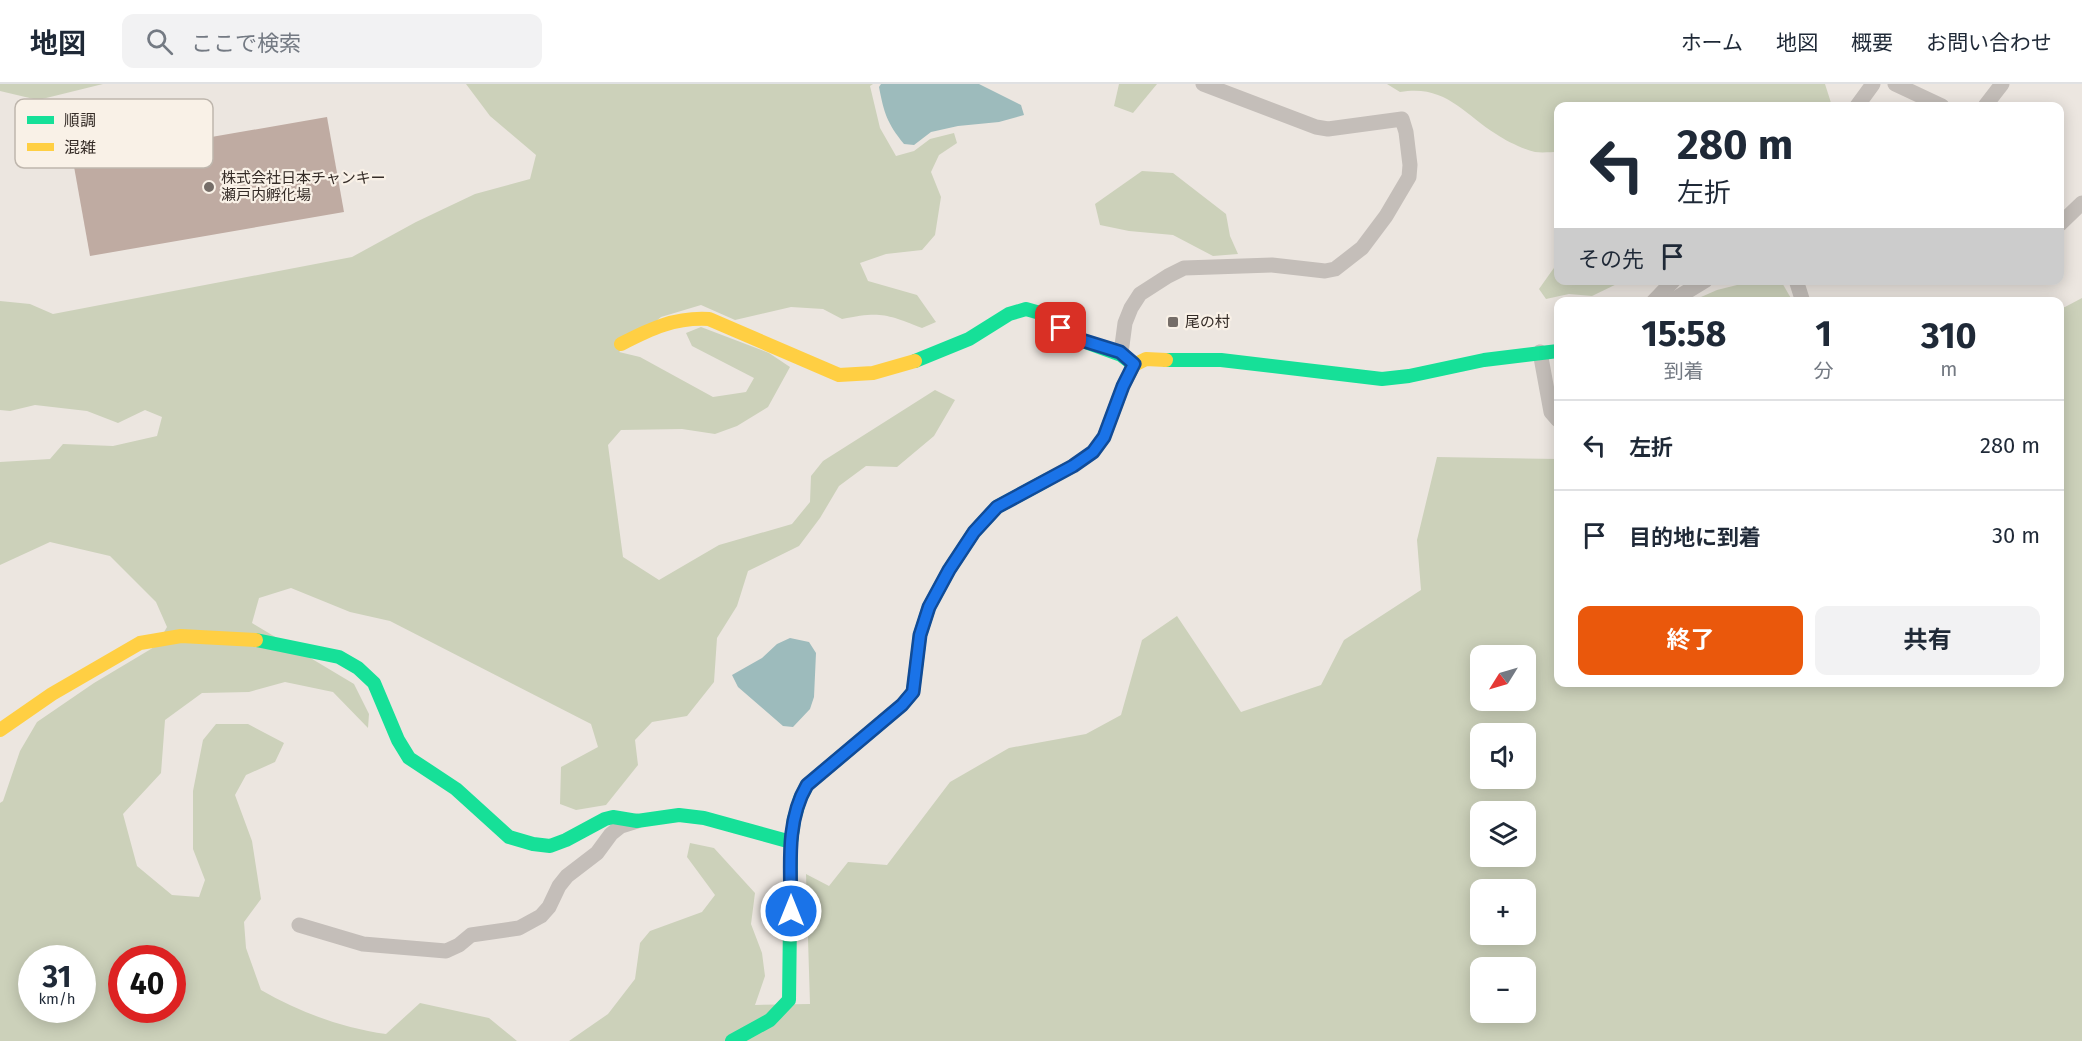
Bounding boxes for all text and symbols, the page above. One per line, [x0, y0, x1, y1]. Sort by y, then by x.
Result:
search box [122, 14, 542, 68]
icon: search [143, 25, 176, 58]
text: 地図 [30, 27, 86, 60]
text: ここで検索 [191, 30, 301, 57]
text: ホーム [1681, 30, 1743, 56]
text: 地図 [1776, 30, 1818, 56]
text: 概要 [1851, 30, 1893, 56]
text: お問い合わせ [1926, 30, 2052, 56]
legend [15, 99, 213, 168]
text: 順調 [64, 111, 96, 130]
text: 280 m [1677, 120, 1793, 170]
icon: left [1578, 126, 1656, 204]
text: 混雑 [64, 138, 96, 157]
place label: 株式会社日本チャンキー 瀬戸内孵化場 [221, 169, 386, 204]
text: 左折 [1677, 177, 1731, 209]
marker: 株式会社日本チャンキー 瀬戸内孵化場 [202, 180, 216, 194]
icon: arrive [1656, 240, 1689, 273]
text: その先 [1578, 246, 1644, 273]
pin [1035, 302, 1086, 353]
icon: arrive [1044, 311, 1077, 344]
text: 15:58 [1641, 312, 1726, 356]
text: 1 [1815, 312, 1832, 356]
place label: 尾の村 [1185, 313, 1230, 331]
text: 310 [1921, 314, 1977, 358]
marker: 尾の村 [1166, 315, 1180, 329]
text: m [1940, 357, 1957, 381]
text: 到着 [1664, 359, 1704, 383]
text: 分 [1814, 359, 1834, 383]
icon: left [1578, 429, 1611, 462]
text: 280 m [1980, 432, 2040, 459]
text: 左折 [1629, 434, 1673, 461]
icon: arrive [1578, 519, 1611, 552]
text: 30 m [1992, 522, 2040, 549]
text: 目的地に到着 [1629, 524, 1761, 551]
button: 終了 [1578, 606, 1803, 675]
button: 共有 [1815, 606, 2040, 675]
north arrow [1470, 645, 1536, 711]
map controls [1470, 645, 1536, 1023]
button: sound [1470, 723, 1536, 789]
button: layers [1470, 801, 1536, 867]
position arrow [759, 879, 823, 943]
button: + [1470, 879, 1536, 945]
speed limit sign: 40 [108, 945, 186, 1023]
button: − [1470, 957, 1536, 1023]
text: 31 [43, 959, 71, 995]
text: km/h [38, 990, 76, 1008]

